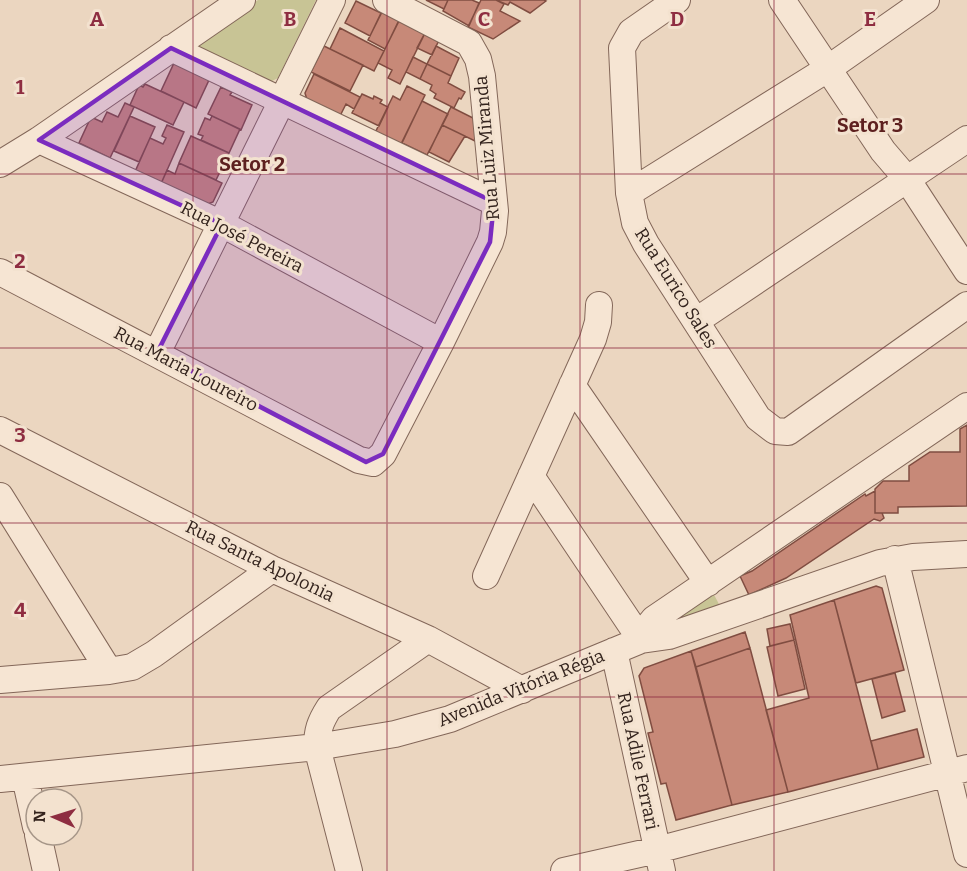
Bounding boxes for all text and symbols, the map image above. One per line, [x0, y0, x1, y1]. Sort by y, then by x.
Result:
text: A [90, 7, 105, 31]
text: B [284, 7, 297, 31]
text: C [478, 7, 490, 31]
text: D [670, 7, 684, 31]
text: E [864, 7, 876, 31]
text: 1 [16, 75, 25, 99]
street label: Rua Luiz Miranda [470, 75, 504, 221]
district label: Setor 3 [837, 113, 903, 137]
district label: Setor 2 [219, 152, 285, 176]
street label: Rua José Pereira [177, 197, 307, 277]
street label: Rua Eurico Sales [630, 224, 722, 352]
text: 2 [14, 249, 26, 273]
street label: Rua Maria Loureiro [110, 322, 262, 416]
text: 3 [14, 423, 26, 447]
street label: Rua Santa Apolonia [182, 515, 338, 607]
text: 4 [14, 598, 26, 622]
street label: Avenida Vitória Régia [435, 644, 608, 731]
street label: Rua Adile Ferrari [613, 690, 663, 832]
north arrow [24, 787, 84, 847]
text: N [30, 810, 49, 823]

